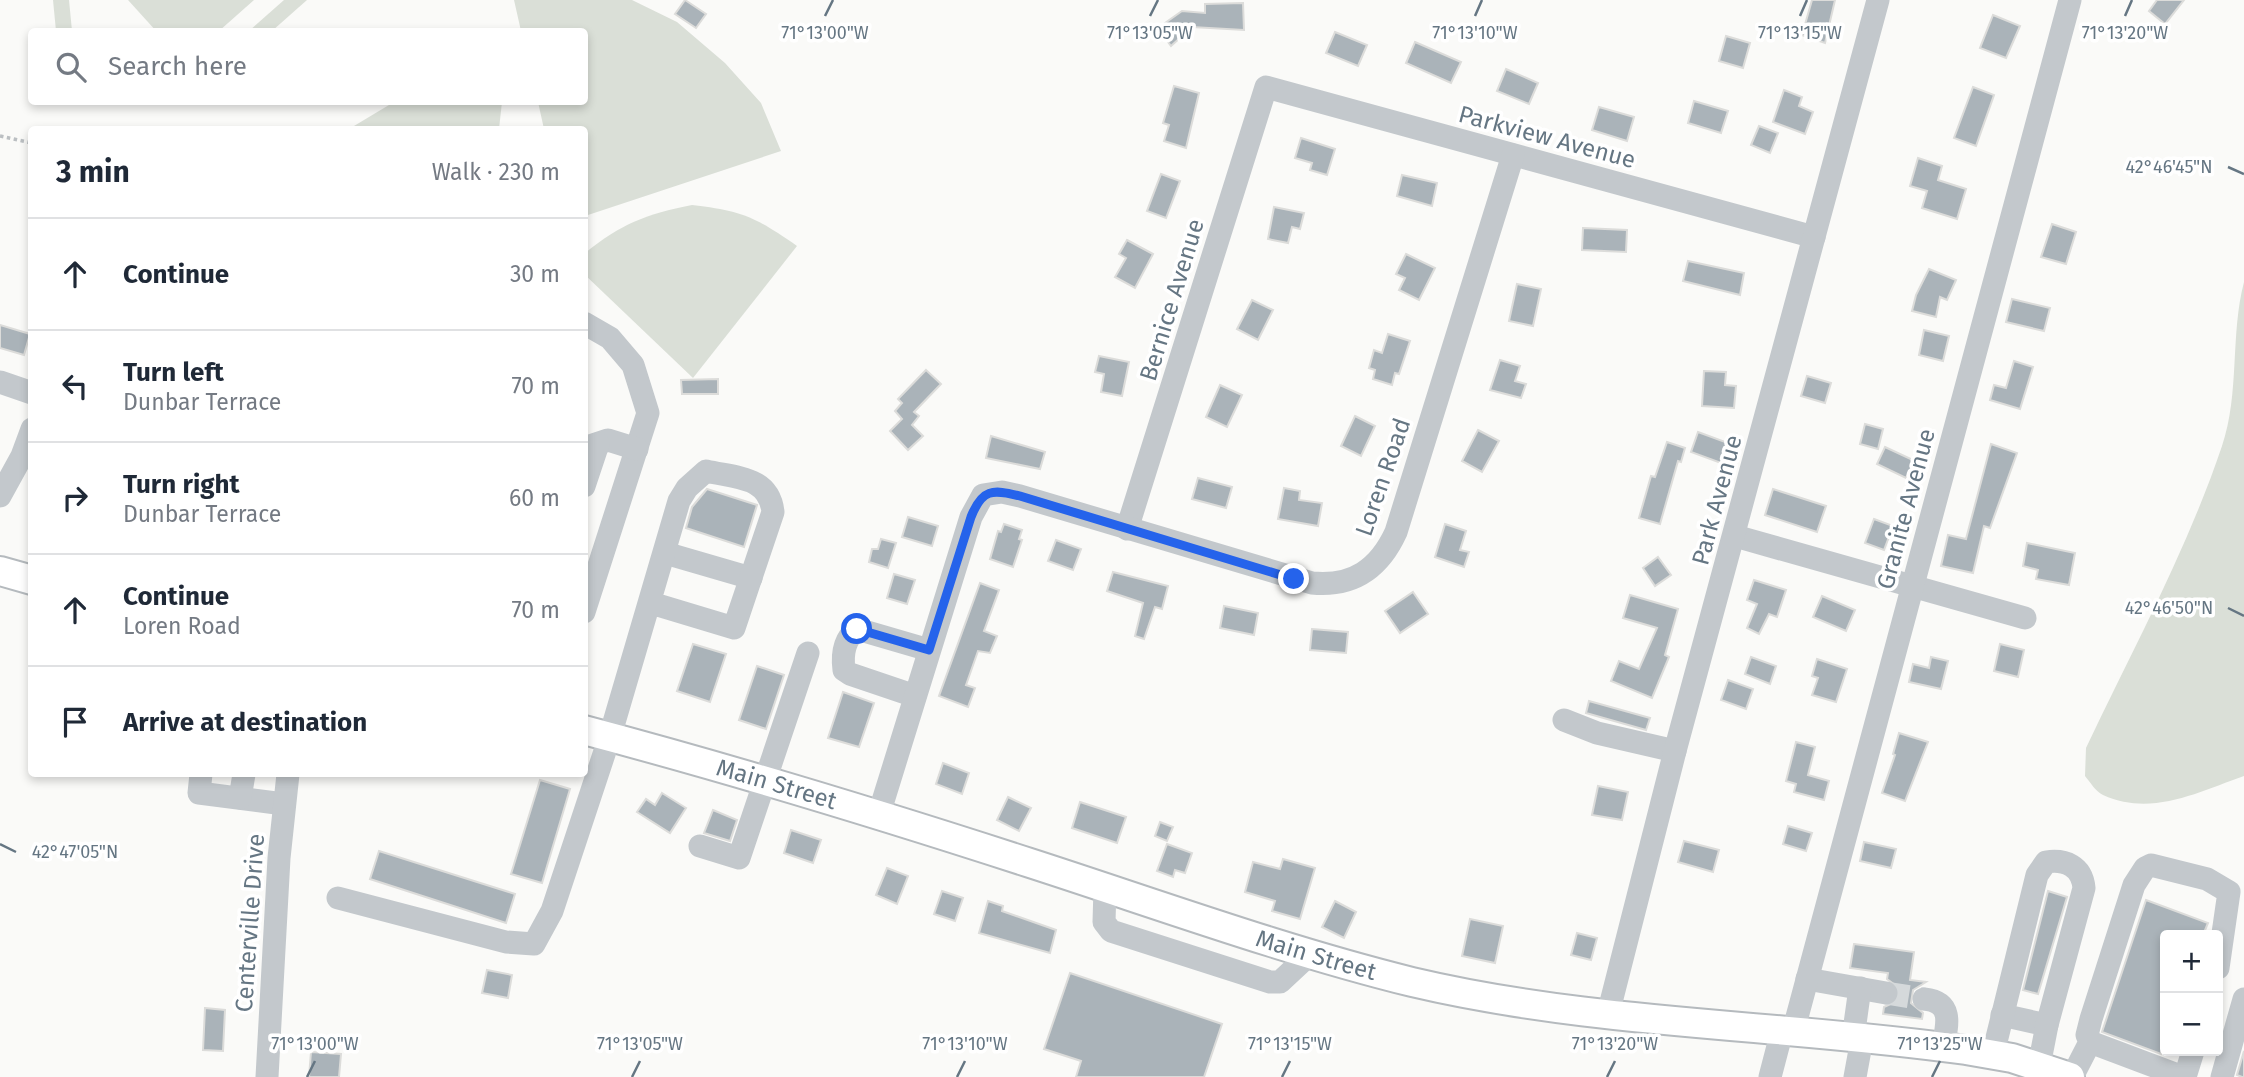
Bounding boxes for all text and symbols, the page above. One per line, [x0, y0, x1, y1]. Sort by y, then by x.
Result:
text: 71°13'00"W [781, 22, 869, 44]
text: 71°13'05"W [1107, 22, 1193, 44]
text: 71°13'10"W [1432, 22, 1518, 44]
text: 71°13'15"W [1758, 22, 1842, 44]
text: 71°13'20"W [2082, 22, 2168, 44]
search box [28, 28, 588, 105]
icon: search [52, 48, 90, 86]
text: Search here [108, 51, 247, 82]
street label: Parkview Avenue [1455, 100, 1639, 174]
text: 3 min [56, 154, 130, 190]
text: 42°46'45"N [2126, 156, 2212, 178]
text: Walk · 230 m [432, 158, 560, 186]
street label: Bernice Avenue [1134, 216, 1210, 384]
icon: ahead [56, 255, 94, 293]
text: Continue [123, 259, 229, 290]
text: 30 m [510, 260, 560, 288]
text: Turn left [123, 357, 224, 388]
icon: left [56, 367, 94, 405]
text: 70 m [511, 372, 560, 400]
text: Dunbar Terrace [123, 388, 281, 416]
street label: Loren Road [1350, 414, 1416, 540]
street label: Granite Avenue [1871, 426, 1941, 592]
street label: Park Avenue [1686, 432, 1748, 568]
text: Turn right [123, 469, 240, 500]
icon: right [56, 479, 94, 517]
text: 60 m [509, 484, 560, 512]
text: Dunbar Terrace [123, 500, 281, 528]
route end [1278, 563, 1309, 594]
text: Continue [123, 581, 229, 612]
icon: ahead [56, 591, 94, 629]
text: 70 m [511, 596, 560, 624]
text: 42°46'50"N [2125, 597, 2213, 619]
text: Loren Road [123, 612, 241, 640]
route start [841, 613, 872, 644]
icon: arrive [56, 703, 94, 741]
text: Arrive at destination [123, 707, 367, 738]
street label: Main Street [713, 753, 840, 815]
street label: Centerville Drive [230, 833, 270, 1013]
text: 42°47'05"N [32, 841, 118, 863]
street label: Main Street [1252, 924, 1380, 986]
map controls [2160, 930, 2223, 1056]
button: + [2160, 930, 2223, 993]
button: − [2160, 993, 2223, 1056]
text: 71°13'00"W [271, 1033, 359, 1055]
text: 71°13'05"W [597, 1033, 683, 1055]
text: 71°13'10"W [922, 1033, 1008, 1055]
text: 71°13'15"W [1248, 1033, 1332, 1055]
text: 71°13'20"W [1572, 1033, 1658, 1055]
text: 71°13'25"W [1897, 1033, 1983, 1055]

